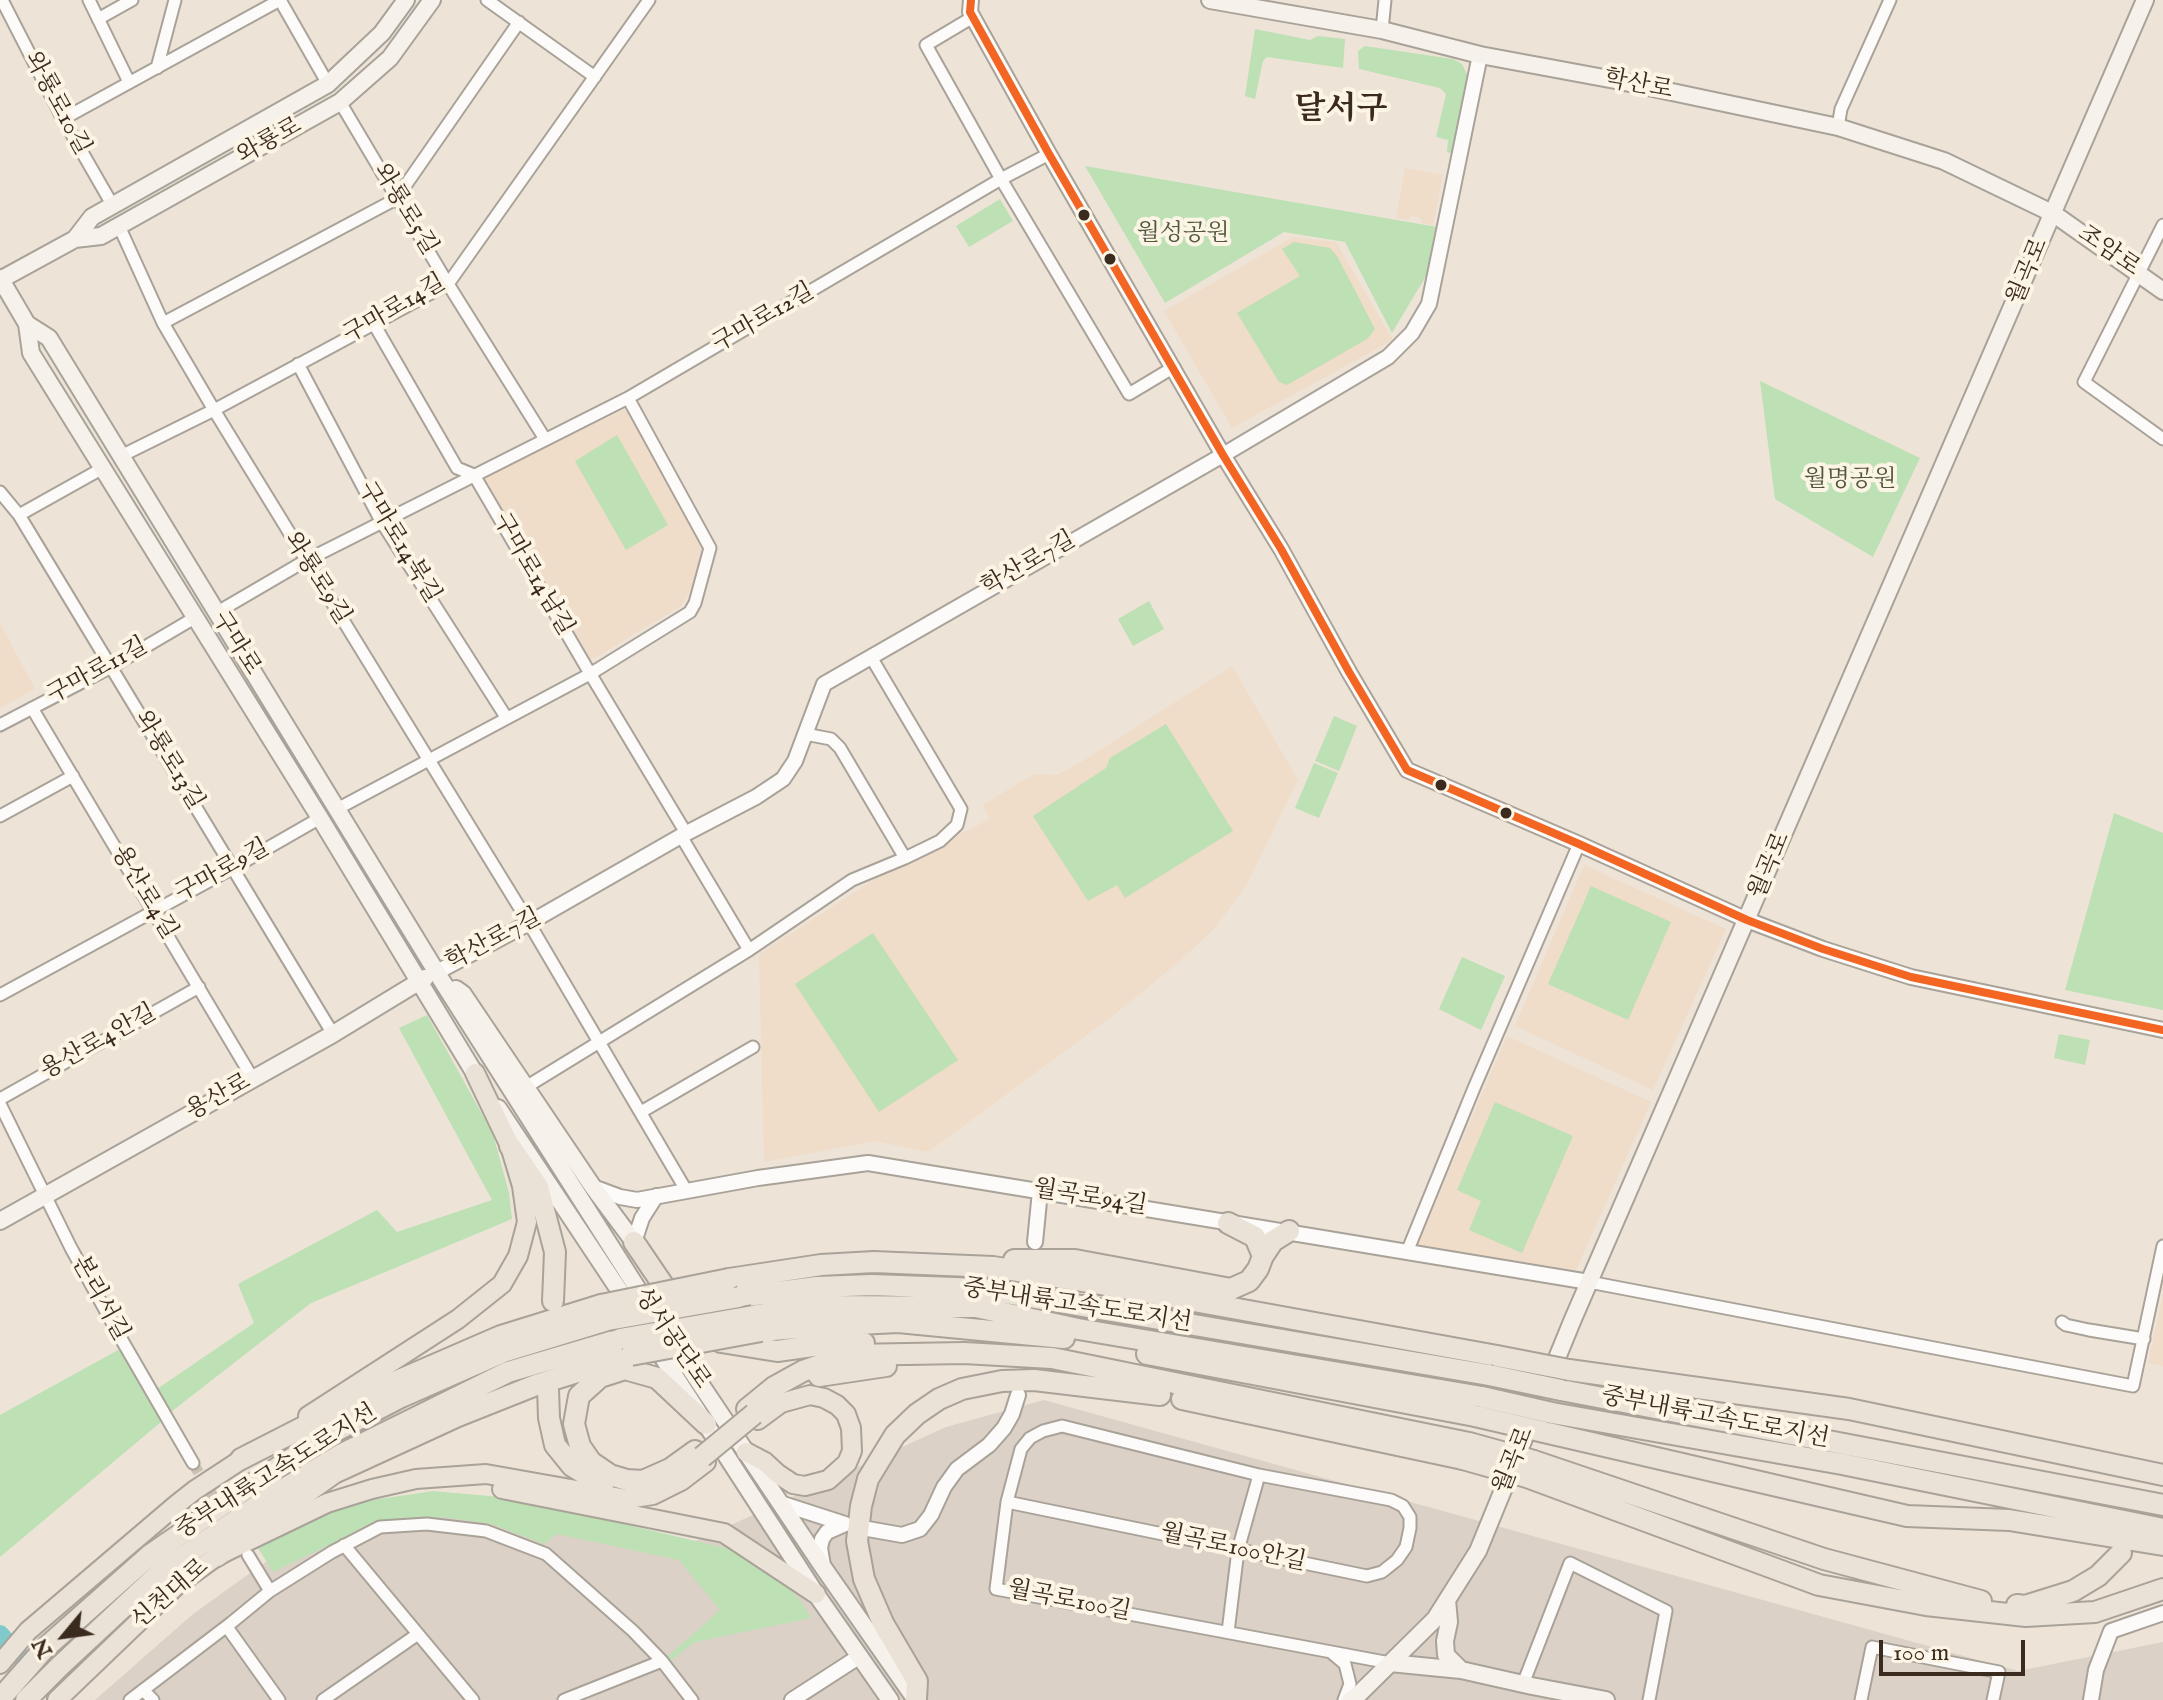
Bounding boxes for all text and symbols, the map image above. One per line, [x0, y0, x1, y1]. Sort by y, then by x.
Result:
street label: 와룡로10길 [17, 47, 95, 161]
street label: 학산로 [1601, 65, 1675, 107]
district label: 달서구 [1295, 92, 1387, 130]
street label: 와룡로 [233, 113, 307, 171]
street label: 와룡로5길 [366, 159, 442, 261]
unlabelled marker [1076, 207, 1092, 223]
street label: 조암로 [2071, 220, 2145, 284]
park label: 월성공원 [1137, 221, 1229, 249]
street label: 월곡로 [2002, 234, 2056, 310]
unlabelled marker [1102, 251, 1118, 267]
street label: 구마로14길 [339, 269, 451, 351]
street label: 구마로12길 [708, 278, 820, 360]
park label: 월명공원 [1804, 467, 1896, 495]
street label: 구마로14북길 [350, 477, 446, 609]
street label: 구마로14남길 [485, 509, 579, 641]
street label: 학산로7길 [977, 527, 1081, 603]
street label: 와룡로9길 [276, 528, 356, 630]
street label: 구마로 [204, 607, 266, 681]
street label: 구마로11길 [43, 633, 153, 711]
street label: 와룡로13길 [127, 706, 209, 816]
unlabelled marker [1433, 777, 1449, 793]
unlabelled marker [1498, 805, 1514, 821]
street label: 월곡로 [1744, 828, 1798, 904]
street label: 구마로9길 [171, 834, 275, 910]
street label: 용산로4길 [104, 841, 182, 945]
street label: 학산로7길 [441, 904, 547, 978]
street label: 용산로4안길 [36, 999, 162, 1087]
street label: 용산로 [182, 1069, 256, 1127]
street label: 월곡로94길 [1031, 1176, 1149, 1222]
street label: 본리서길 [64, 1251, 134, 1347]
street label: 중부내륙고속도로지선 [960, 1275, 1194, 1339]
street label: 성서공단로 [627, 1283, 715, 1395]
street label: 중부내륙고속도로지선 [1598, 1383, 1832, 1455]
street label: 중부내륙고속도로지선 [171, 1399, 383, 1547]
street label: 월곡로 [1489, 1423, 1541, 1499]
street label: 월곡로100안길 [1157, 1519, 1309, 1579]
street label: 신천대로 [127, 1554, 215, 1636]
street label: 월곡로100길 [1005, 1576, 1133, 1628]
north arrow [24, 1596, 104, 1676]
scale bar [1883, 1624, 2029, 1674]
text: N [26, 1633, 60, 1663]
text: 100 m [1893, 1638, 1949, 1669]

